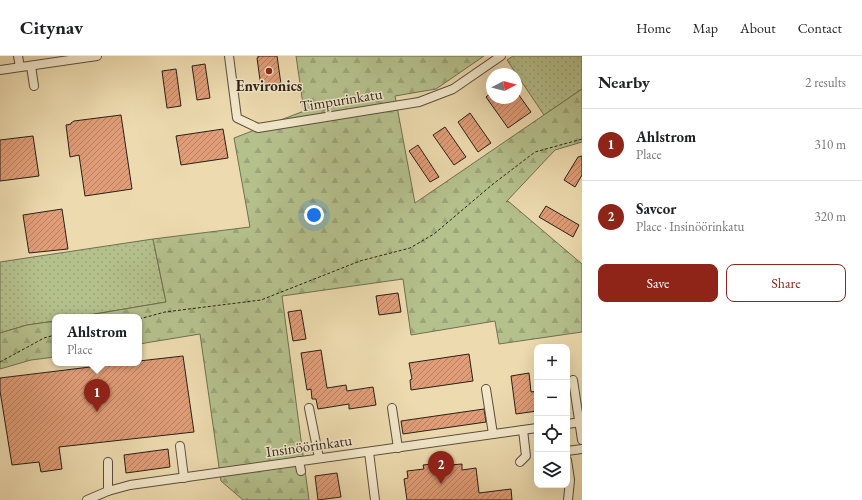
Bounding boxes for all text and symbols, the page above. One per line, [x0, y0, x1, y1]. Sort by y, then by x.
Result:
text: Citynav [20, 15, 83, 40]
text: Home [636, 19, 671, 37]
text: Map [693, 19, 718, 37]
text: About [740, 19, 776, 37]
text: Contact [798, 19, 842, 37]
marker: Environics [264, 66, 274, 76]
north arrow [486, 68, 522, 104]
text: Nearby [598, 71, 650, 93]
text: 2 results [805, 74, 846, 91]
place label: Environics [236, 76, 302, 95]
street label: Timpurinkatu [298, 84, 384, 115]
text: Ahlstrom [636, 127, 696, 146]
text: 1 [608, 136, 614, 153]
text: 310 m [815, 136, 846, 153]
text: Place [636, 146, 662, 163]
text: Savcor [636, 199, 676, 218]
your location [304, 205, 324, 225]
text: 2 [608, 208, 614, 225]
text: 320 m [815, 208, 846, 225]
text: Place · Insinöörinkatu [636, 218, 744, 235]
button: Save [598, 264, 718, 302]
button: Share [726, 264, 846, 302]
popup [52, 314, 142, 366]
text: Ahlstrom [67, 322, 127, 341]
text: Place [67, 341, 93, 358]
map controls [534, 344, 570, 488]
button: + [534, 344, 570, 380]
pin: 1 [84, 379, 110, 412]
button: − [534, 380, 570, 416]
button: locate [534, 416, 570, 452]
street label: Insinöörinkatu [265, 430, 353, 461]
pin: 2 [428, 451, 454, 484]
button: layers [534, 452, 570, 488]

